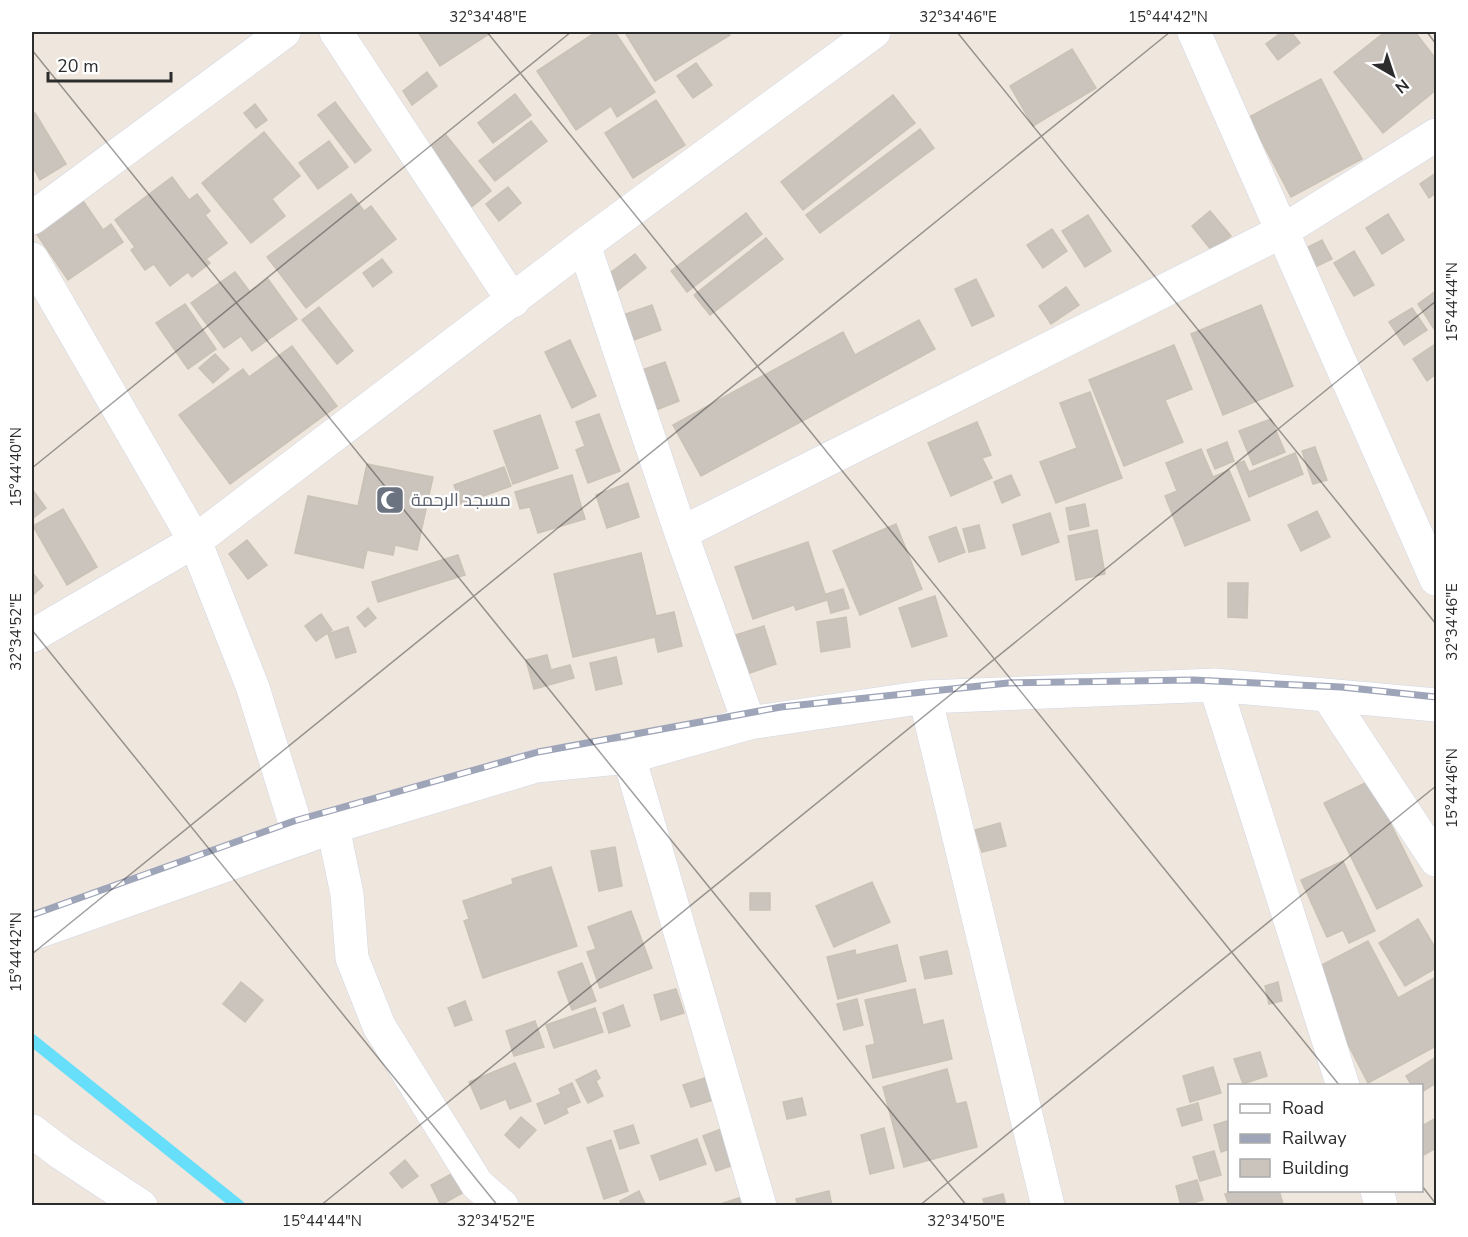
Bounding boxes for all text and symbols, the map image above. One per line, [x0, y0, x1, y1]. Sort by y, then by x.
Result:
text: 32°34'48"E [449, 7, 527, 27]
text: 32°34'46"E [919, 7, 997, 27]
text: 15°44'42"N [1128, 7, 1208, 27]
scale bar [48, 45, 171, 83]
north arrow [1363, 45, 1423, 105]
text: 20 m [57, 54, 99, 78]
text: N [1390, 74, 1413, 98]
text: 15°44'44"N [1442, 262, 1462, 342]
text: 15°44'40"N [6, 427, 26, 507]
mosque icon: مسجد الرحمة [374, 484, 406, 516]
place label: مسجد الرحمة [411, 488, 511, 512]
text: 32°34'46"E [1442, 583, 1462, 661]
text: 32°34'52"E [6, 593, 26, 671]
text: 15°44'46"N [1442, 748, 1462, 828]
text: 15°44'42"N [6, 912, 26, 992]
legend [1228, 1084, 1423, 1192]
text: Road [1282, 1096, 1324, 1120]
text: Railway [1282, 1126, 1347, 1150]
text: Building [1282, 1156, 1349, 1180]
text: 15°44'44"N [282, 1211, 362, 1231]
text: 32°34'52"E [457, 1211, 535, 1231]
text: 32°34'50"E [927, 1211, 1005, 1231]

